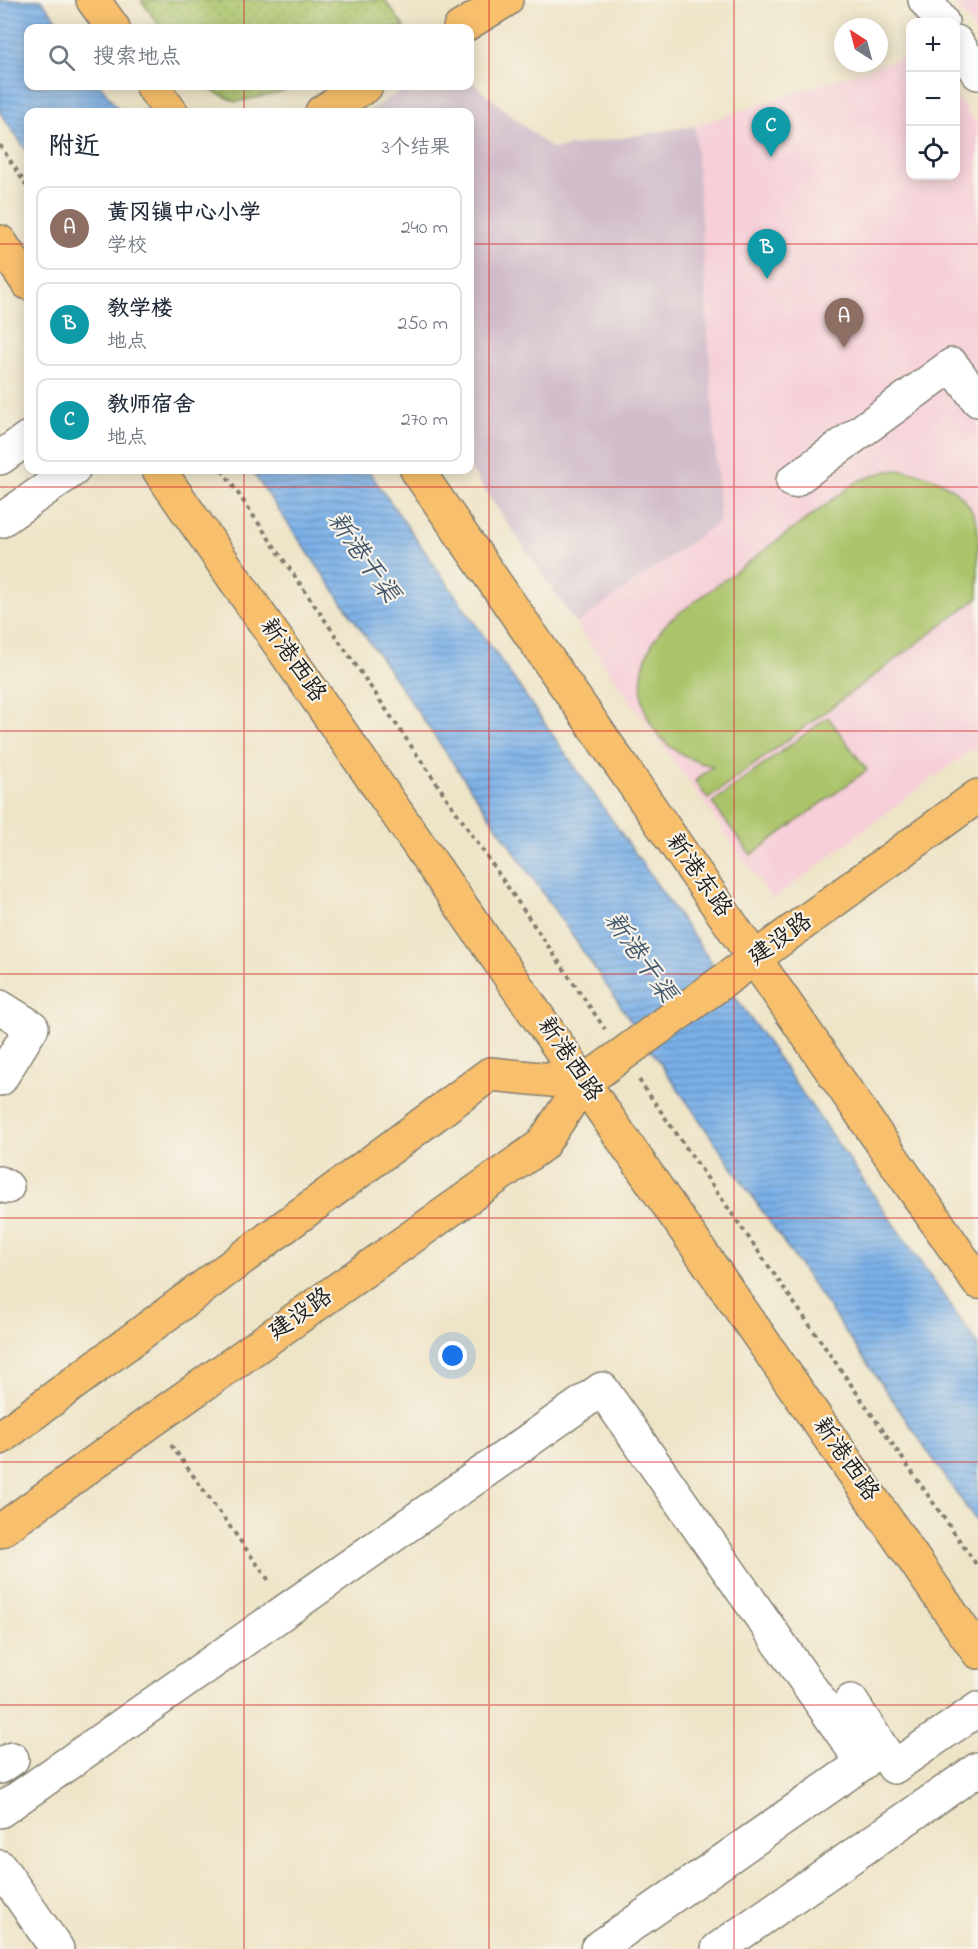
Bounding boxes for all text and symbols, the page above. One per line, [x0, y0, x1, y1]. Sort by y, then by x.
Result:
north arrow [834, 18, 888, 72]
map controls [906, 18, 960, 180]
button: + [906, 18, 960, 72]
search box [24, 24, 474, 90]
icon: search [45, 41, 78, 74]
text: 搜索地点 [93, 42, 181, 74]
button: − [906, 72, 960, 126]
pin: C [752, 108, 790, 157]
button: locate [906, 126, 960, 180]
text: 附近 [48, 129, 100, 167]
text: 3个结果 [382, 134, 450, 163]
text: 黄冈镇中心小学 [107, 198, 261, 230]
text: A [63, 214, 76, 243]
text: 240 m [401, 214, 448, 243]
pin: B [748, 230, 786, 279]
text: 学校 [107, 232, 147, 261]
text: 教学楼 [107, 294, 173, 326]
pin: A [824, 298, 864, 348]
text: B [63, 310, 76, 339]
text: 250 m [397, 310, 448, 339]
text: 地点 [107, 328, 147, 357]
text: 教师宿舍 [107, 390, 195, 422]
text: C [64, 406, 75, 435]
text: 270 m [401, 406, 448, 435]
text: 地点 [107, 424, 147, 453]
water label: 新港干渠 [317, 504, 409, 613]
street label: 新港西路 [250, 612, 334, 710]
street label: 新港东路 [656, 827, 740, 925]
water label: 新港干渠 [594, 904, 686, 1013]
street label: 建设路 [742, 905, 820, 975]
street label: 新港西路 [528, 1010, 610, 1110]
street label: 建设路 [261, 1280, 341, 1350]
your location [438, 1341, 467, 1370]
street label: 新港西路 [803, 1411, 887, 1509]

